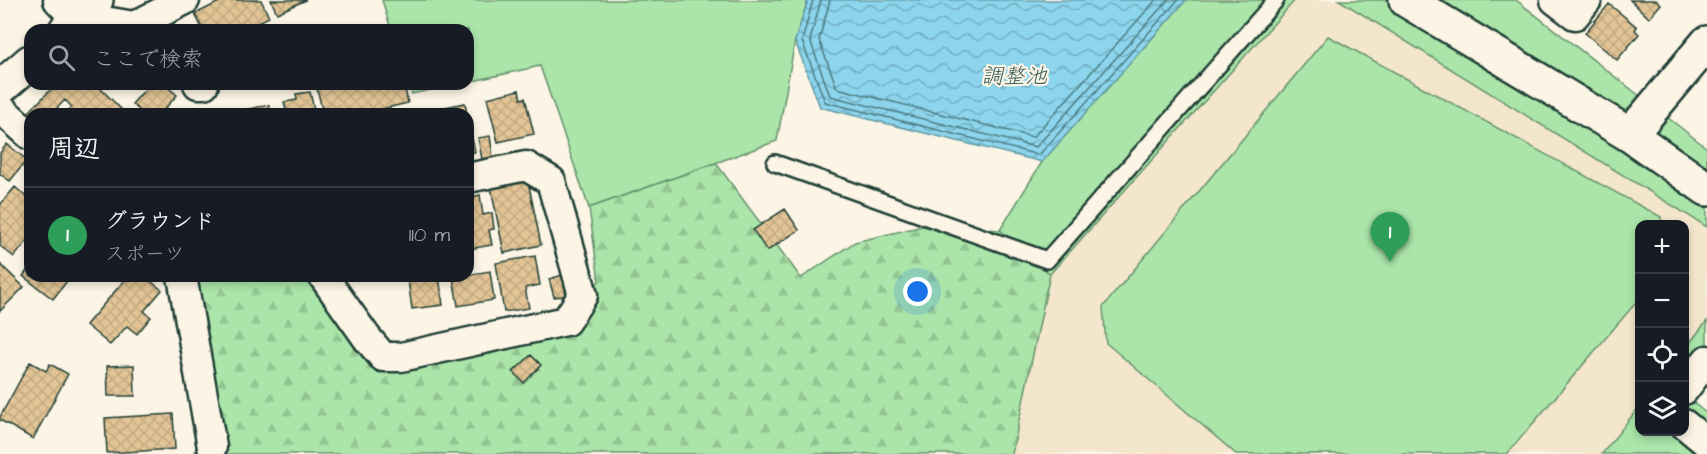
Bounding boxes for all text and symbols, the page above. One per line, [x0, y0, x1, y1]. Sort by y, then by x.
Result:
search box [24, 24, 474, 90]
icon: search [45, 41, 78, 74]
text: ここで検索 [93, 44, 203, 75]
water label: 調整池 [981, 61, 1048, 92]
text: 周辺 [48, 131, 100, 167]
text: グラウンド [105, 206, 215, 237]
pin: 1 [1370, 212, 1410, 262]
map controls [1635, 220, 1689, 436]
button: + [1635, 220, 1689, 274]
text: 1 [66, 221, 69, 249]
text: 110 m [409, 221, 450, 249]
text: スポーツ [105, 240, 185, 268]
button: − [1635, 274, 1689, 328]
your location [903, 277, 932, 306]
button: locate [1635, 328, 1689, 382]
button: layers [1635, 382, 1689, 436]

